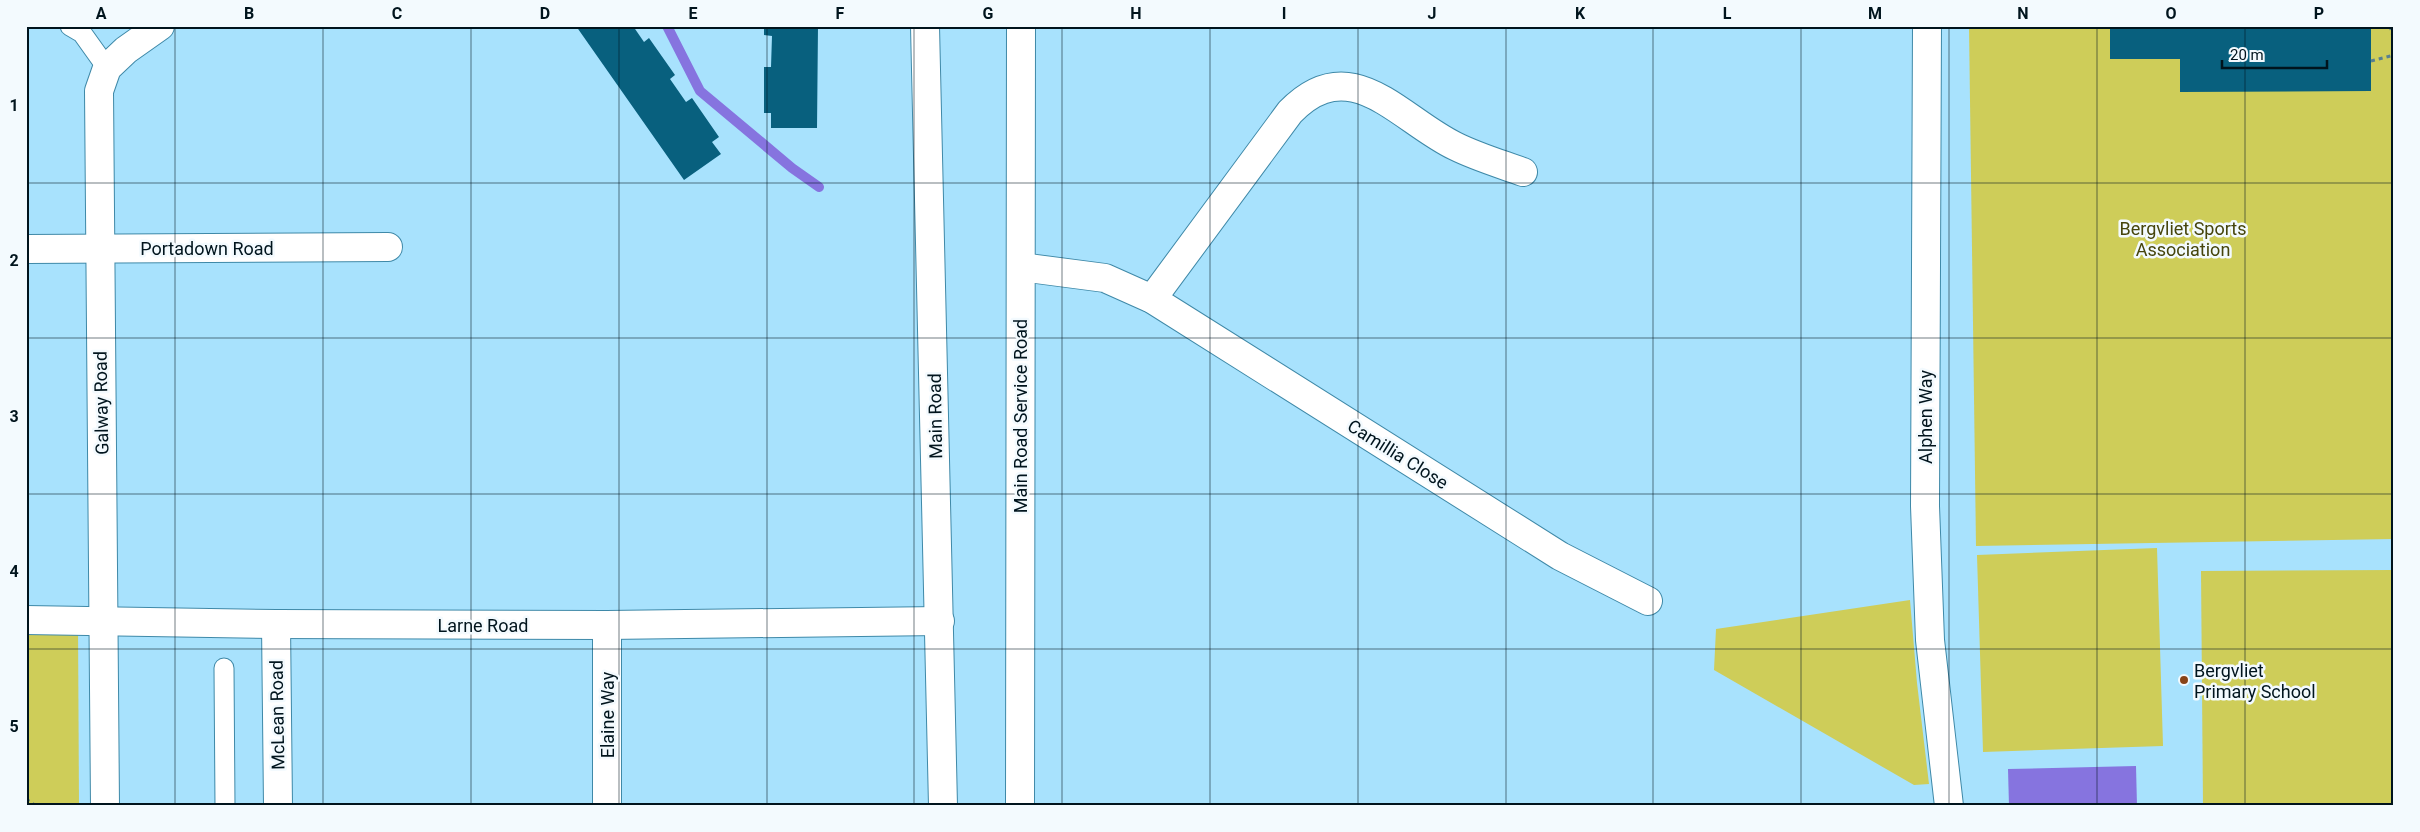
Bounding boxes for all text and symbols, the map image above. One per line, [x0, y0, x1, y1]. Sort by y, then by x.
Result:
text: A [96, 4, 107, 23]
text: B [244, 4, 254, 23]
text: C [392, 4, 402, 23]
text: D [540, 4, 550, 23]
text: E [689, 4, 698, 23]
text: F [836, 4, 845, 23]
text: G [983, 4, 994, 23]
text: H [1130, 4, 1142, 23]
text: I [1282, 4, 1286, 23]
text: J [1428, 4, 1436, 23]
text: K [1575, 4, 1586, 23]
text: L [1723, 4, 1732, 23]
text: M [1868, 4, 1882, 23]
text: N [2017, 4, 2029, 23]
text: O [2165, 4, 2177, 23]
text: P [2314, 4, 2324, 23]
scale bar [2222, 38, 2328, 70]
text: 20 m [2230, 46, 2264, 64]
text: 1 [9, 96, 19, 115]
park label: Bergvliet Sports Association [2120, 218, 2246, 260]
street label: Portadown Road [140, 238, 274, 259]
text: 2 [9, 251, 19, 270]
street label: Main Road Service Road [1010, 319, 1031, 513]
street label: Galway Road [90, 351, 112, 455]
street label: Alphen Way [1915, 370, 1936, 464]
street label: Main Road [924, 373, 946, 459]
text: 3 [9, 407, 19, 426]
street label: Camillia Close [1344, 415, 1452, 493]
text: 4 [9, 562, 19, 581]
street label: Larne Road [438, 615, 528, 636]
street label: McLean Road [266, 660, 288, 770]
place label: Bergvliet Primary School [2194, 660, 2316, 702]
street label: Elaine Way [597, 671, 618, 758]
marker: Bergvliet Primary School [2178, 674, 2190, 686]
text: 5 [9, 717, 19, 736]

